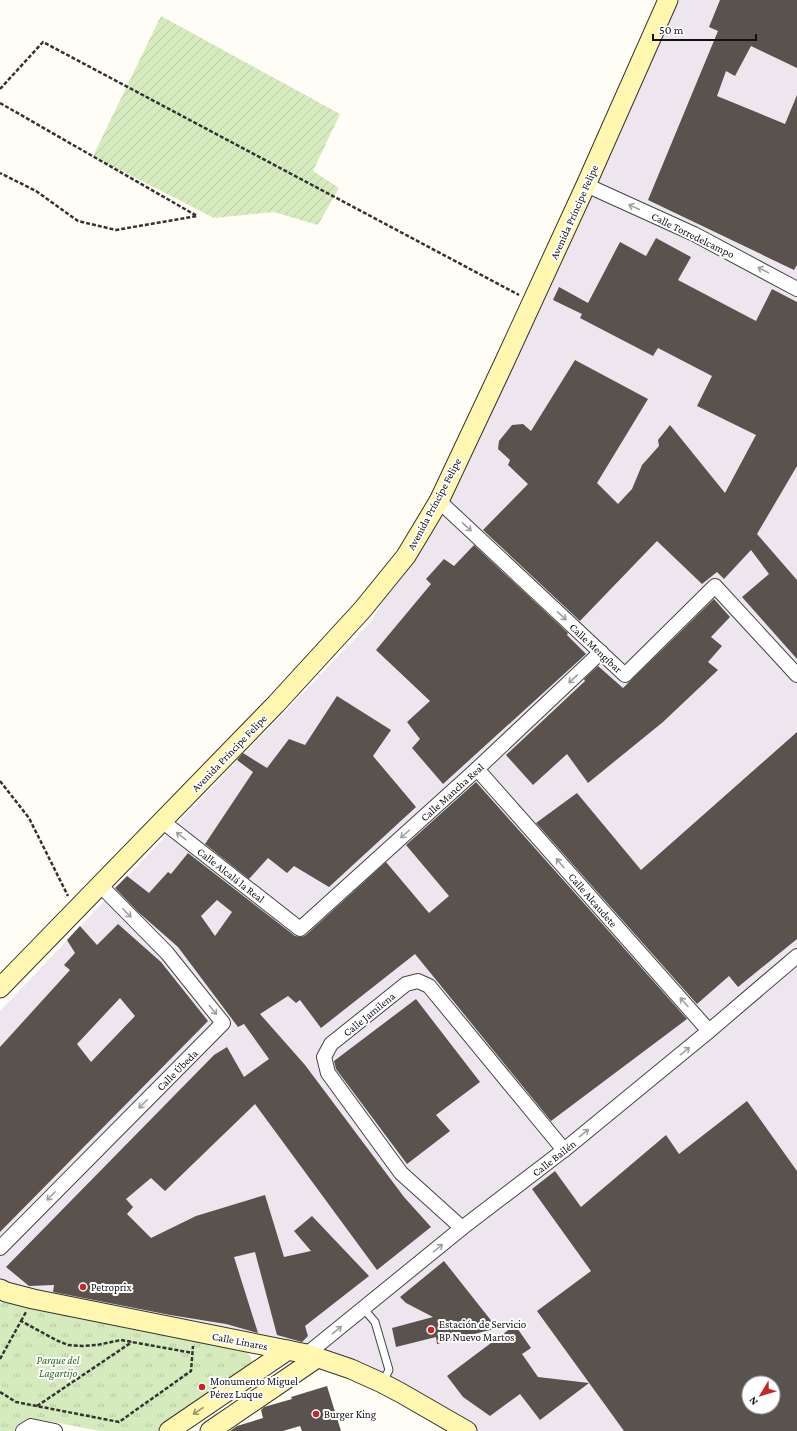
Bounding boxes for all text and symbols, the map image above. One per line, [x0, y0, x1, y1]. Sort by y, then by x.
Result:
scale bar [653, 16, 756, 42]
text: 50 m [659, 23, 684, 37]
street label: Avenida Príncipe Felipe [548, 163, 601, 262]
one-way arrow [628, 203, 640, 210]
street label: Calle Torredelcampo [649, 210, 737, 261]
one-way arrow [757, 266, 769, 274]
street label: Avenida Príncipe Felipe [405, 456, 464, 552]
one-way arrow [462, 522, 472, 532]
one-way arrow [557, 611, 567, 621]
street label: Calle Mengíbar [567, 621, 625, 676]
one-way arrow [568, 674, 578, 683]
street label: Avenida Príncipe Felipe [189, 712, 270, 795]
street label: Calle Mancha Real [418, 760, 486, 823]
one-way arrow [401, 829, 411, 838]
one-way arrow [176, 832, 187, 840]
street label: Calle Alcalá la Real [195, 845, 267, 905]
one-way arrow [556, 857, 565, 868]
street label: Calle Alcaudete [566, 870, 620, 930]
one-way arrow [122, 908, 132, 918]
street label: Calle Jamilena [341, 990, 398, 1039]
one-way arrow [679, 997, 688, 1007]
one-way arrow [209, 1005, 217, 1016]
street label: Calle Úbeda [154, 1047, 200, 1093]
one-way arrow [680, 1047, 690, 1056]
one-way arrow [138, 1099, 148, 1109]
one-way arrow [579, 1129, 590, 1138]
street label: Calle Bailén [530, 1137, 578, 1179]
one-way arrow [46, 1191, 56, 1201]
one-way arrow [432, 1243, 443, 1252]
place label: Petroprix [91, 1281, 132, 1294]
marker: Petroprix [78, 1282, 88, 1292]
place label: Estación de Servicio BP Nuevo Martos [439, 1318, 527, 1343]
one-way arrow [331, 1325, 342, 1334]
marker: Estación de Servicio BP Nuevo Martos [426, 1325, 436, 1335]
street label: Calle Linares [211, 1330, 269, 1352]
park label: Parque del Lagartijo [37, 1354, 80, 1380]
place label: Monumento Miguel Pérez Luque [210, 1375, 298, 1401]
north arrow [741, 1375, 781, 1415]
marker: Monumento Miguel Pérez Luque [197, 1382, 207, 1392]
text: N [746, 1394, 760, 1408]
one-way arrow [192, 1407, 203, 1416]
place label: Burger King [324, 1408, 377, 1421]
marker: Burger King [311, 1409, 321, 1419]

